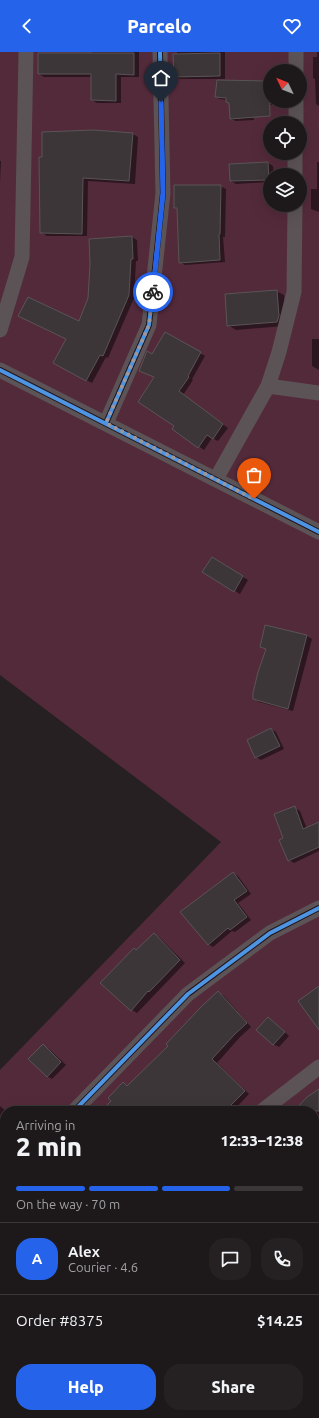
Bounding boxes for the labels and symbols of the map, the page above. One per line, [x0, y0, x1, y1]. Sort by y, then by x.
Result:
pin [144, 61, 178, 102]
north arrow [263, 64, 307, 108]
courier [133, 272, 173, 312]
pin [237, 458, 271, 499]

